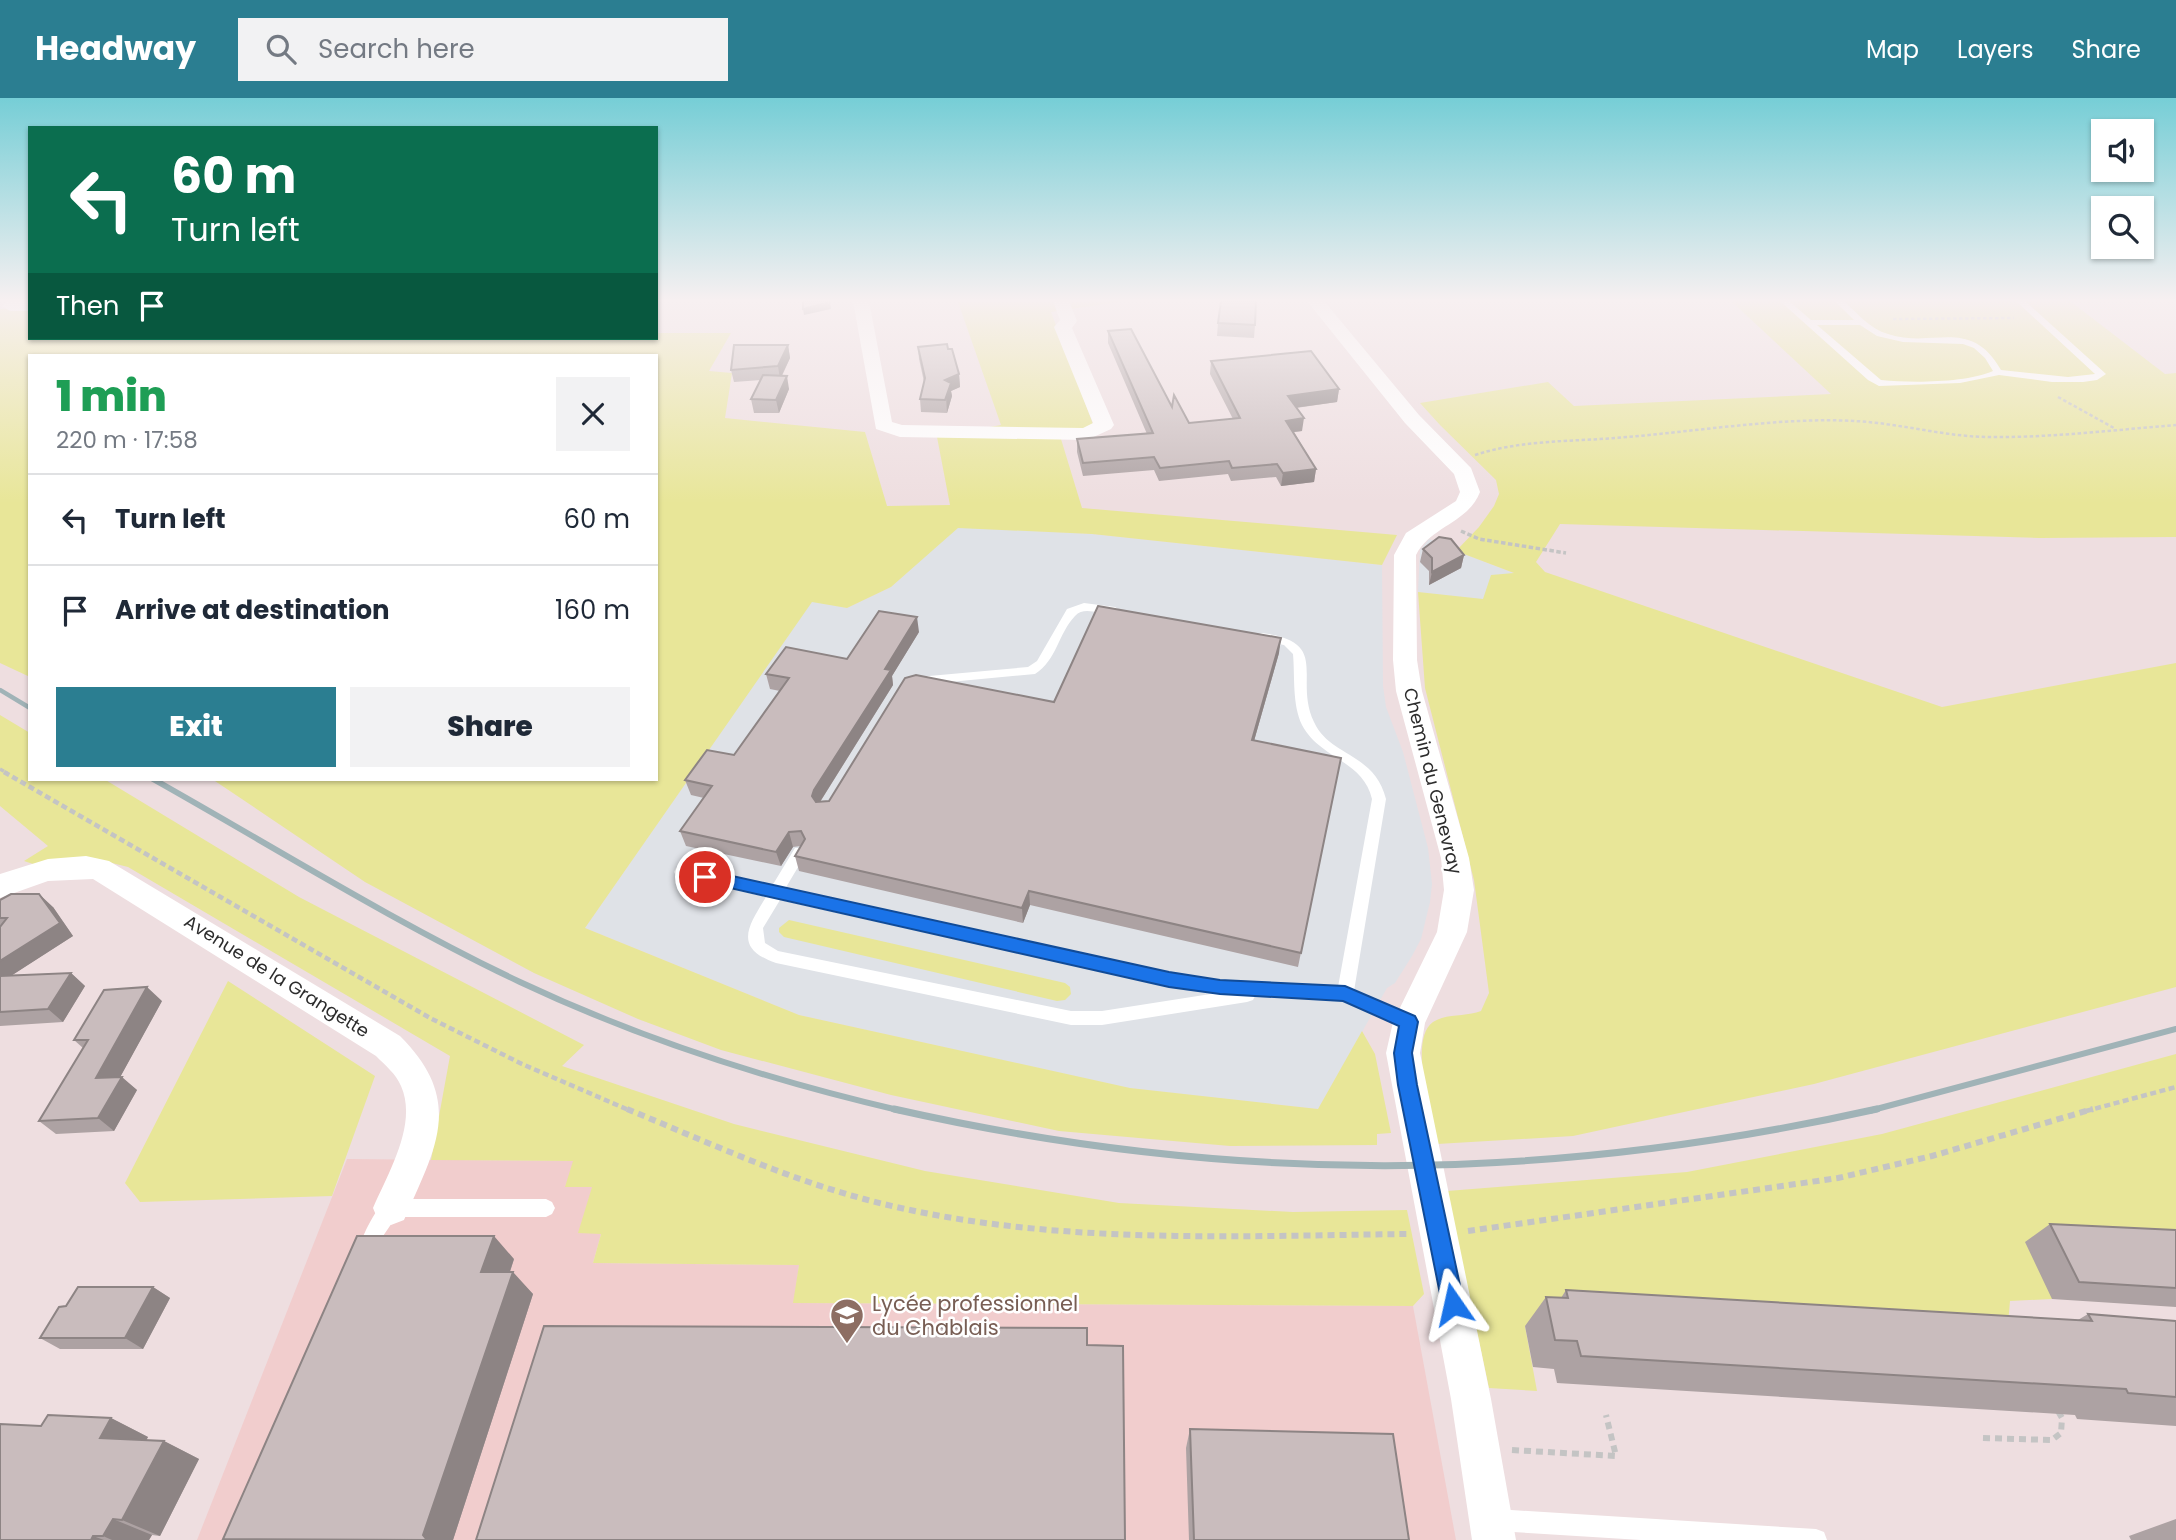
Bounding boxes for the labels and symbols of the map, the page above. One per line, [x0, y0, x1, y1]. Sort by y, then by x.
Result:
street label: Chemin du Genevray [1398, 685, 1468, 877]
pin [675, 847, 735, 907]
street label: Avenue de la Grangette [180, 909, 374, 1043]
position arrow [1416, 1267, 1490, 1341]
place label: Lycée professionnel du Chablais [872, 1289, 1078, 1342]
school or university icon: Lycée professionnel du Chablais [828, 1296, 866, 1345]

